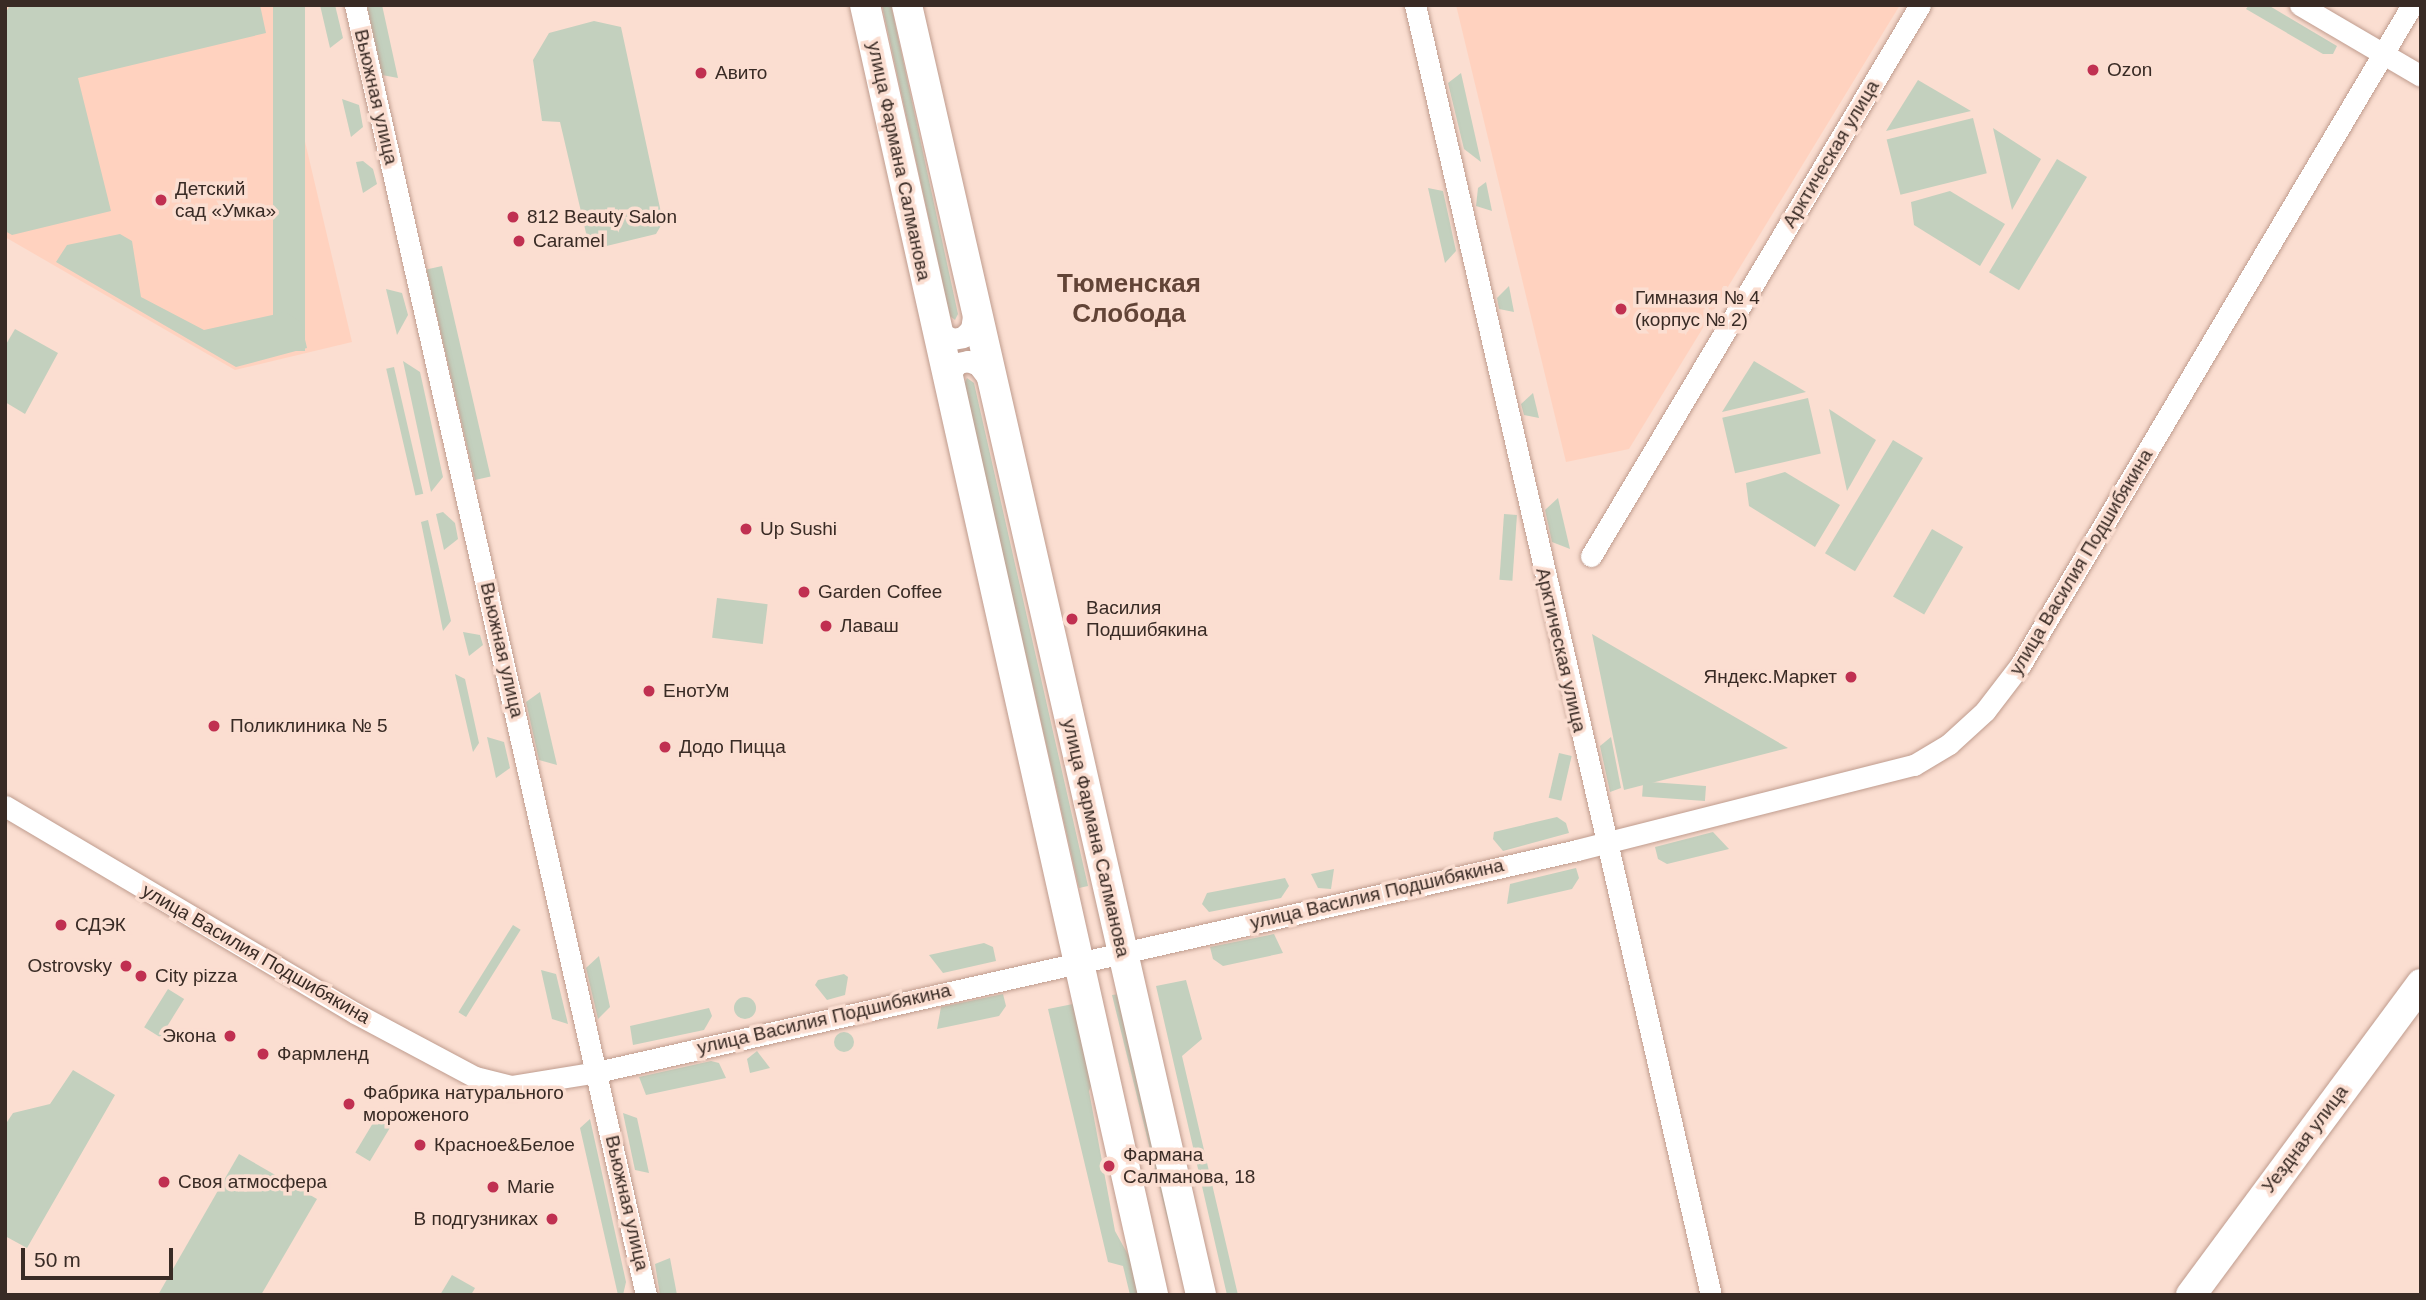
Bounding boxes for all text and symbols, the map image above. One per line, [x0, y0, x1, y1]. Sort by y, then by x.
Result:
street label: Вьюжная улица [349, 27, 403, 167]
street label: улица Фармана Салманова [863, 39, 935, 283]
place label: Ozon [2107, 59, 2152, 81]
place label: Авито [715, 62, 767, 84]
marker: Ozon [2085, 62, 2101, 78]
marker: Авито [693, 65, 709, 81]
street label: Арктическая улица [1778, 76, 1884, 232]
place label: Детский сад «Умка» [175, 178, 276, 222]
marker: Детский сад «Умка» [153, 192, 169, 208]
place label: 812 Beauty Salon [527, 206, 677, 228]
marker: 812 Beauty Salon [505, 209, 521, 225]
place label: Caramel [533, 230, 605, 252]
marker: Caramel [511, 233, 527, 249]
district label: Тюменская Слобода [1057, 268, 1201, 330]
place label: Гимназия № 4 (корпус № 2) [1635, 287, 1760, 331]
marker: Гимназия № 4 (корпус № 2) [1613, 301, 1629, 317]
street label: улица Василия Подшибякина [2004, 445, 2158, 679]
place label: Up Sushi [760, 518, 837, 540]
marker: Up Sushi [738, 521, 754, 537]
street label: Арктическая улица [1531, 566, 1591, 734]
street label: Вьюжная улица [475, 580, 529, 720]
place label: Garden Coffee [818, 581, 942, 603]
marker: Garden Coffee [796, 584, 812, 600]
place label: Василия Подшибякина [1086, 597, 1207, 641]
marker: Василия Подшибякина [1064, 611, 1080, 627]
place label: Лаваш [840, 615, 899, 637]
marker: Лаваш [818, 618, 834, 634]
place label: Яндекс.Маркет [1703, 666, 1837, 688]
marker: Яндекс.Маркет [1843, 669, 1859, 685]
place label: ЕнотУм [663, 680, 729, 702]
marker: ЕнотУм [641, 683, 657, 699]
place label: Поликлиника № 5 [230, 715, 388, 737]
marker: Поликлиника № 5 [204, 716, 224, 736]
street label: улица Фармана Салманова [1057, 717, 1135, 959]
place label: Додо Пицца [679, 736, 786, 758]
marker: Додо Пицца [657, 739, 673, 755]
street label: улица Василия Подшибякина [1248, 854, 1506, 934]
street label: улица Василия Подшибякина [138, 879, 374, 1029]
place label: СДЭК [75, 914, 126, 936]
marker: СДЭК [53, 917, 69, 933]
place label: Ostrovsky [28, 955, 112, 977]
marker: Ostrovsky [118, 958, 134, 974]
place label: City pizza [155, 965, 237, 987]
marker: City pizza [133, 968, 149, 984]
street label: улица Василия Подшибякина [695, 979, 953, 1059]
place label: Экона [162, 1025, 216, 1047]
marker: Экона [222, 1028, 238, 1044]
place label: Фармленд [277, 1043, 369, 1065]
marker: Фармленд [255, 1046, 271, 1062]
street label: Уездная улица [2257, 1081, 2353, 1197]
place label: Фабрика натурального мороженого [363, 1082, 564, 1126]
marker: Фабрика натурального мороженого [341, 1096, 357, 1112]
street label: Вьюжная улица [600, 1133, 654, 1273]
place label: Красное&Белое [434, 1134, 575, 1156]
marker: Красное&Белое [412, 1137, 428, 1153]
place label: Фармана Салманова, 18 [1123, 1144, 1255, 1188]
marker: Фармана Салманова, 18 [1101, 1158, 1117, 1174]
place label: Своя атмосфера [178, 1171, 327, 1193]
marker: Своя атмосфера [156, 1174, 172, 1190]
place label: Marie [507, 1176, 555, 1198]
marker: Marie [485, 1179, 501, 1195]
place label: В подгузниках [413, 1208, 538, 1230]
marker: В подгузниках [544, 1211, 560, 1227]
scale bar [24, 1234, 177, 1278]
text: 50 m [34, 1248, 81, 1271]

